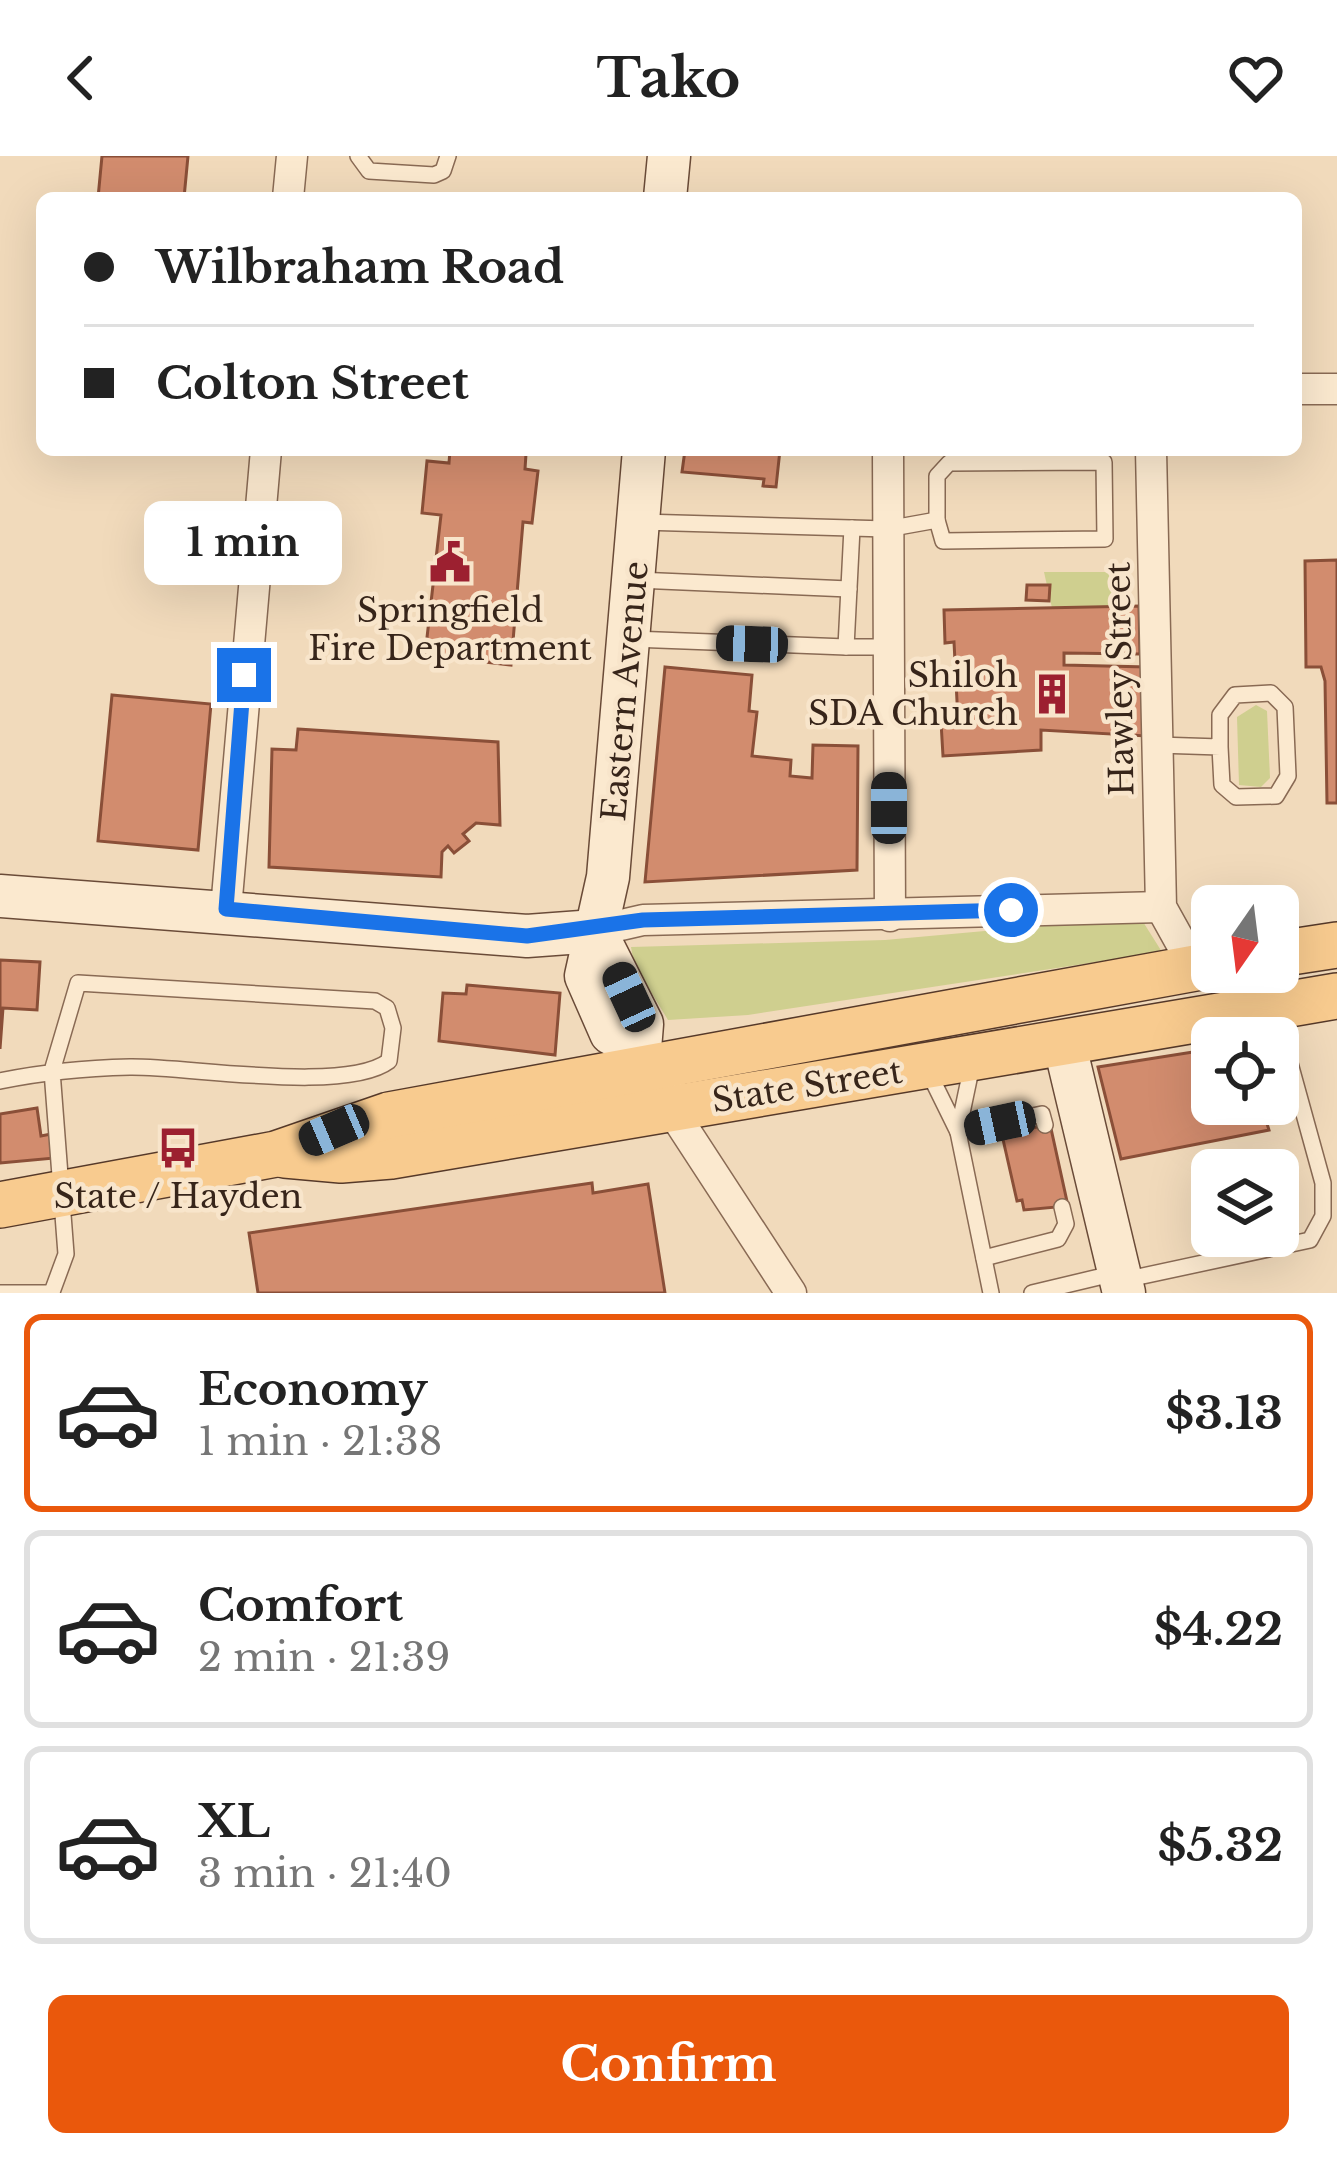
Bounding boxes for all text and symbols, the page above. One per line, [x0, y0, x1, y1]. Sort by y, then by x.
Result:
icon: back [48, 45, 114, 111]
text: Tako [596, 45, 741, 112]
icon: heart [1223, 45, 1289, 111]
text: Wilbraham Road [156, 239, 564, 295]
text: Colton Street [156, 355, 469, 411]
callout: 1 min [145, 501, 343, 585]
text: 1 min [187, 518, 299, 567]
public building icon: Springfield Fire Department [427, 539, 473, 585]
street label: Eastern Avenue [593, 559, 657, 823]
street label: Hawley Street [1097, 561, 1143, 796]
place label: Springfield Fire Department [308, 590, 592, 669]
car [715, 625, 789, 663]
route end [217, 648, 271, 702]
place label: Shiloh SDA Church [808, 655, 1018, 734]
building icon: Shiloh SDA Church [1029, 671, 1075, 717]
car [871, 772, 907, 844]
route start [984, 883, 1038, 937]
north arrow [1191, 885, 1299, 993]
map controls [1191, 885, 1299, 1257]
car [597, 957, 661, 1037]
button: locate [1191, 1017, 1299, 1125]
street label: State Street [709, 1051, 906, 1121]
car [961, 1098, 1039, 1148]
car [294, 1099, 374, 1161]
bus stop icon: State / Hayden [155, 1125, 201, 1171]
button: layers [1191, 1149, 1299, 1257]
place label: State / Hayden [54, 1176, 302, 1217]
icon: car [54, 1359, 162, 1467]
text: Economy [198, 1361, 428, 1417]
text: $3.13 [1165, 1385, 1283, 1441]
text: 1 min · 21:38 [198, 1417, 442, 1466]
icon: car [54, 1575, 162, 1683]
text: Comfort [198, 1577, 403, 1633]
text: $4.22 [1154, 1601, 1283, 1657]
text: 2 min · 21:39 [198, 1633, 450, 1682]
icon: car [54, 1791, 162, 1899]
text: XL [198, 1793, 270, 1849]
text: $5.32 [1158, 1817, 1283, 1873]
text: 3 min · 21:40 [198, 1849, 452, 1898]
button: Confirm [48, 1995, 1289, 2133]

